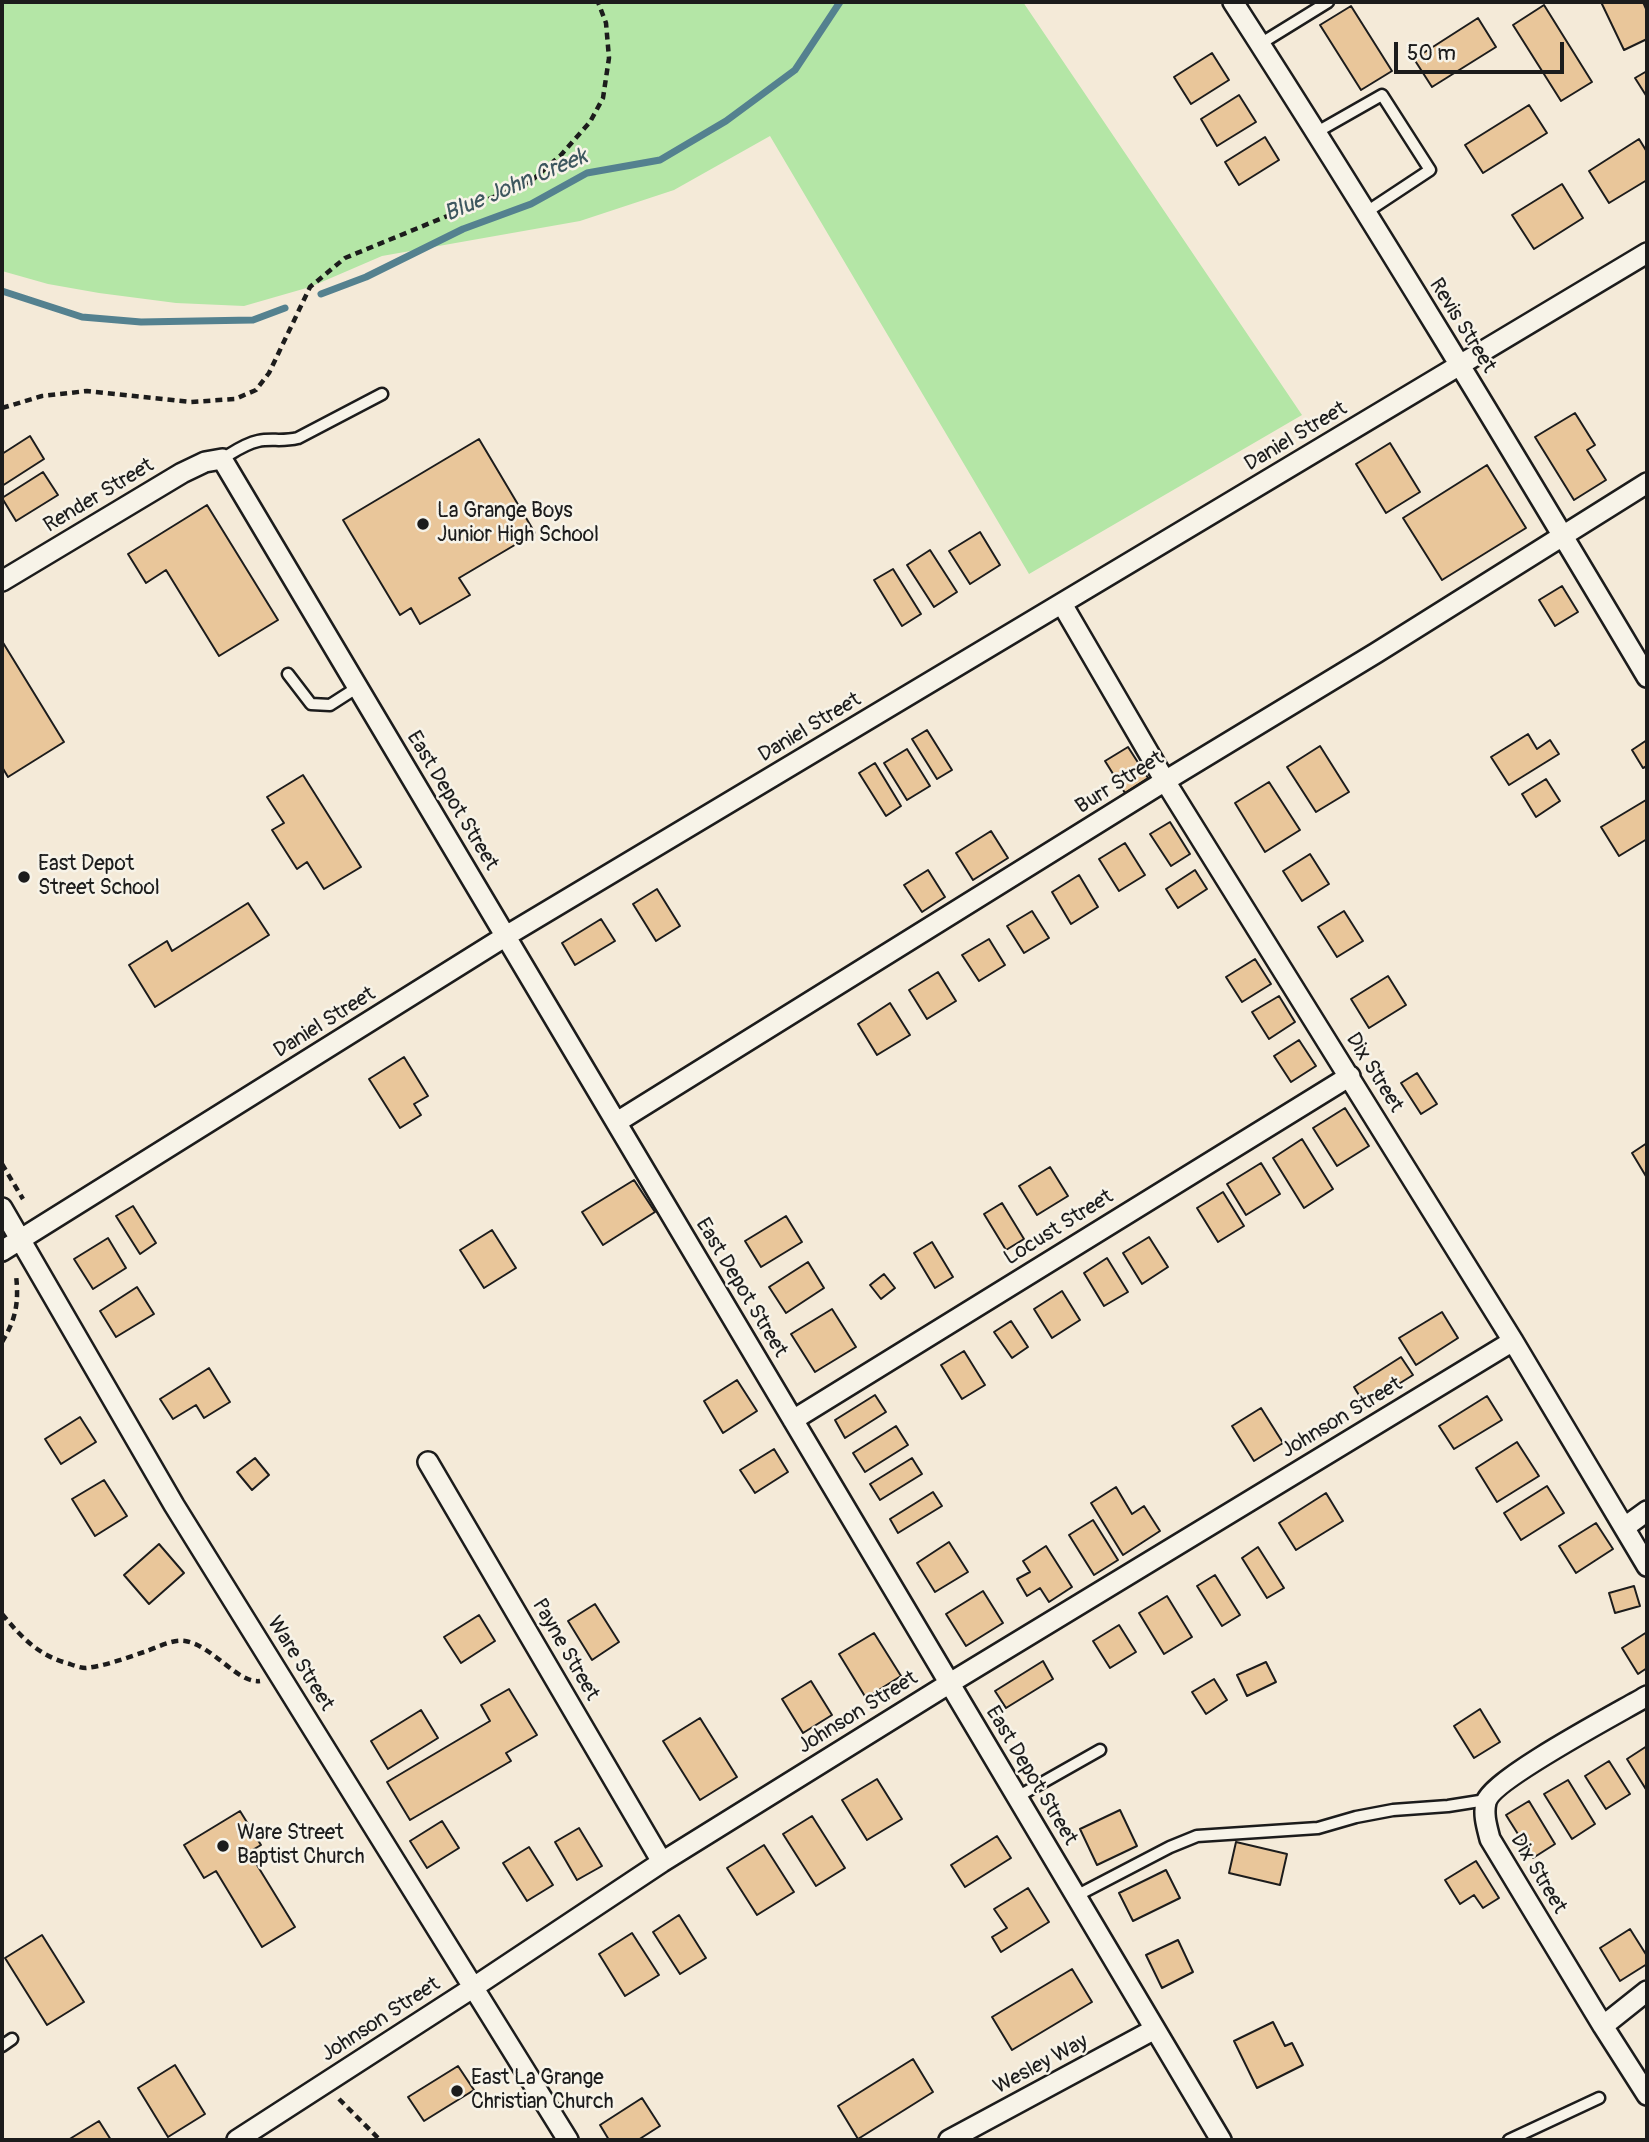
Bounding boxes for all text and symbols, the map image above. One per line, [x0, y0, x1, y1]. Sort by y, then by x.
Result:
scale bar [1397, 28, 1567, 72]
text: 50 m [1407, 40, 1456, 67]
water label: Blue John Creek [440, 143, 592, 229]
street label: Revis Street [1423, 274, 1501, 378]
street label: Daniel Street [1240, 397, 1352, 477]
street label: Render Street [39, 453, 159, 539]
place label: La Grange Boys Junior High School [437, 499, 599, 549]
marker: La Grange Boys Junior High School [415, 516, 431, 532]
street label: Daniel Street [754, 688, 866, 768]
street label: East Depot Street [401, 727, 503, 875]
street label: Burr Street [1071, 746, 1169, 820]
place label: East Depot Street School [38, 852, 160, 902]
marker: East Depot Street School [16, 869, 32, 885]
street label: Daniel Street [270, 982, 380, 1064]
street label: Dix Street [1340, 1029, 1408, 1117]
street label: Locust Street [1000, 1185, 1118, 1271]
street label: East Depot Street [690, 1214, 792, 1362]
street label: Johnson Street [1277, 1372, 1407, 1464]
street label: Payne Street [526, 1595, 604, 1705]
street label: Ware Street [261, 1612, 339, 1716]
street label: Johnson Street [793, 1666, 923, 1760]
street label: East Depot Street [980, 1702, 1082, 1850]
place label: Ware Street Baptist Church [237, 1821, 365, 1871]
street label: Dix Street [1504, 1829, 1572, 1919]
marker: Ware Street Baptist Church [215, 1838, 231, 1854]
street label: Johnson Street [317, 1972, 445, 2068]
street label: Wesley Way [990, 2030, 1092, 2100]
place label: East La Grange Christian Church [471, 2066, 614, 2116]
marker: East La Grange Christian Church [449, 2083, 465, 2099]

